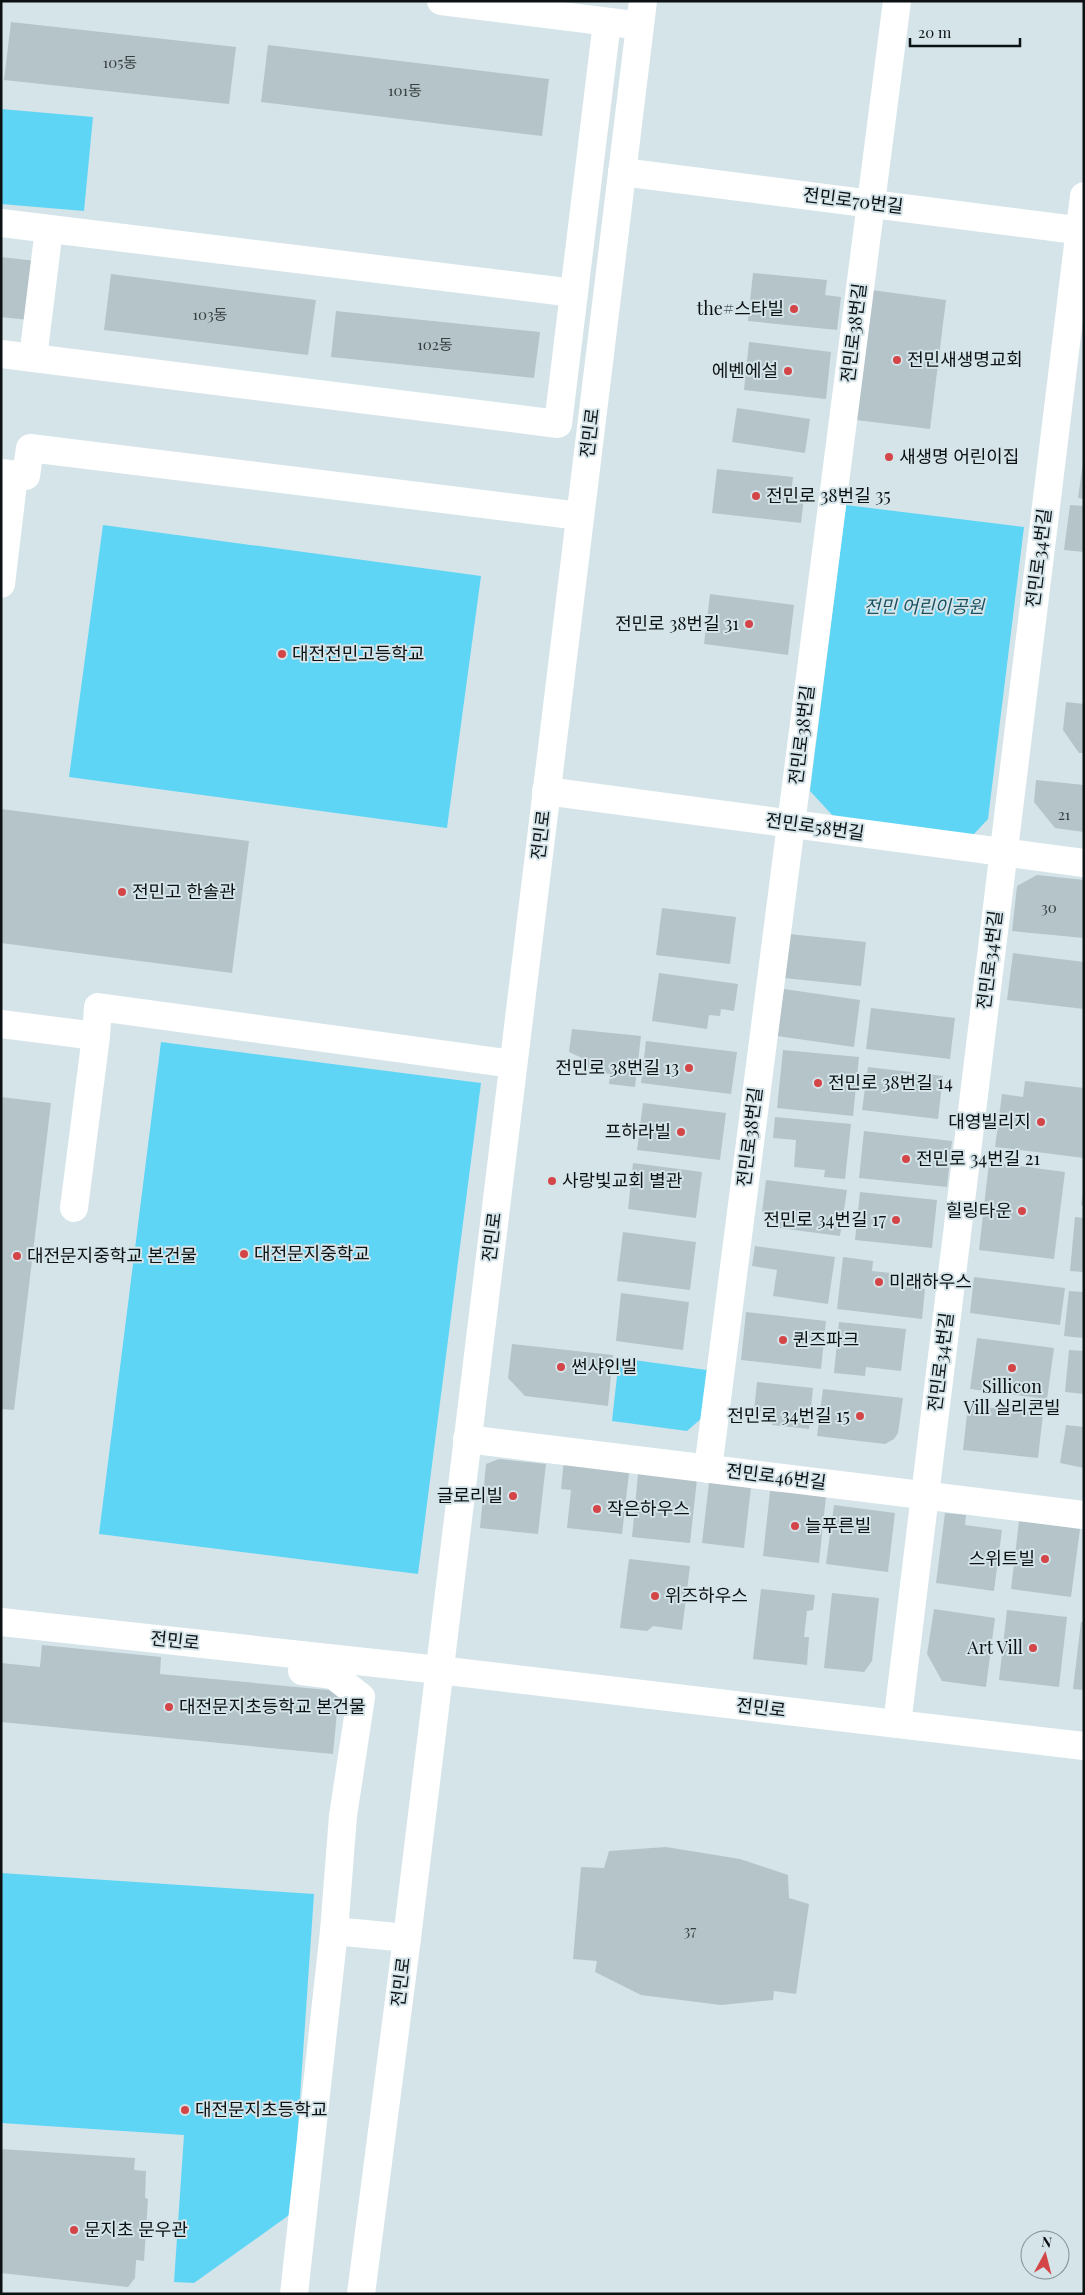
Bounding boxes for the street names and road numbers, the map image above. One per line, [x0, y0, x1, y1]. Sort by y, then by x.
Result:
street label: 전민로70번길 [802, 182, 905, 218]
street label: 전민로38번길 [835, 282, 871, 384]
street label: 전민로 [574, 407, 604, 459]
street label: 전민로34번길 [1020, 507, 1056, 609]
street label: 전민로38번길 [783, 684, 819, 786]
street label: 전민로58번길 [764, 807, 866, 845]
street label: 전민로 [525, 809, 555, 861]
street label: 전민로34번길 [971, 909, 1007, 1011]
street label: 전민로38번길 [731, 1086, 767, 1188]
street label: 전민로 [476, 1211, 506, 1263]
street label: 전민로34번길 [922, 1311, 958, 1413]
street label: 전민로46번길 [725, 1458, 828, 1494]
street label: 전민로 [149, 1625, 201, 1655]
street label: 전민로 [735, 1692, 787, 1722]
street label: 전민로 [385, 1956, 415, 2008]

